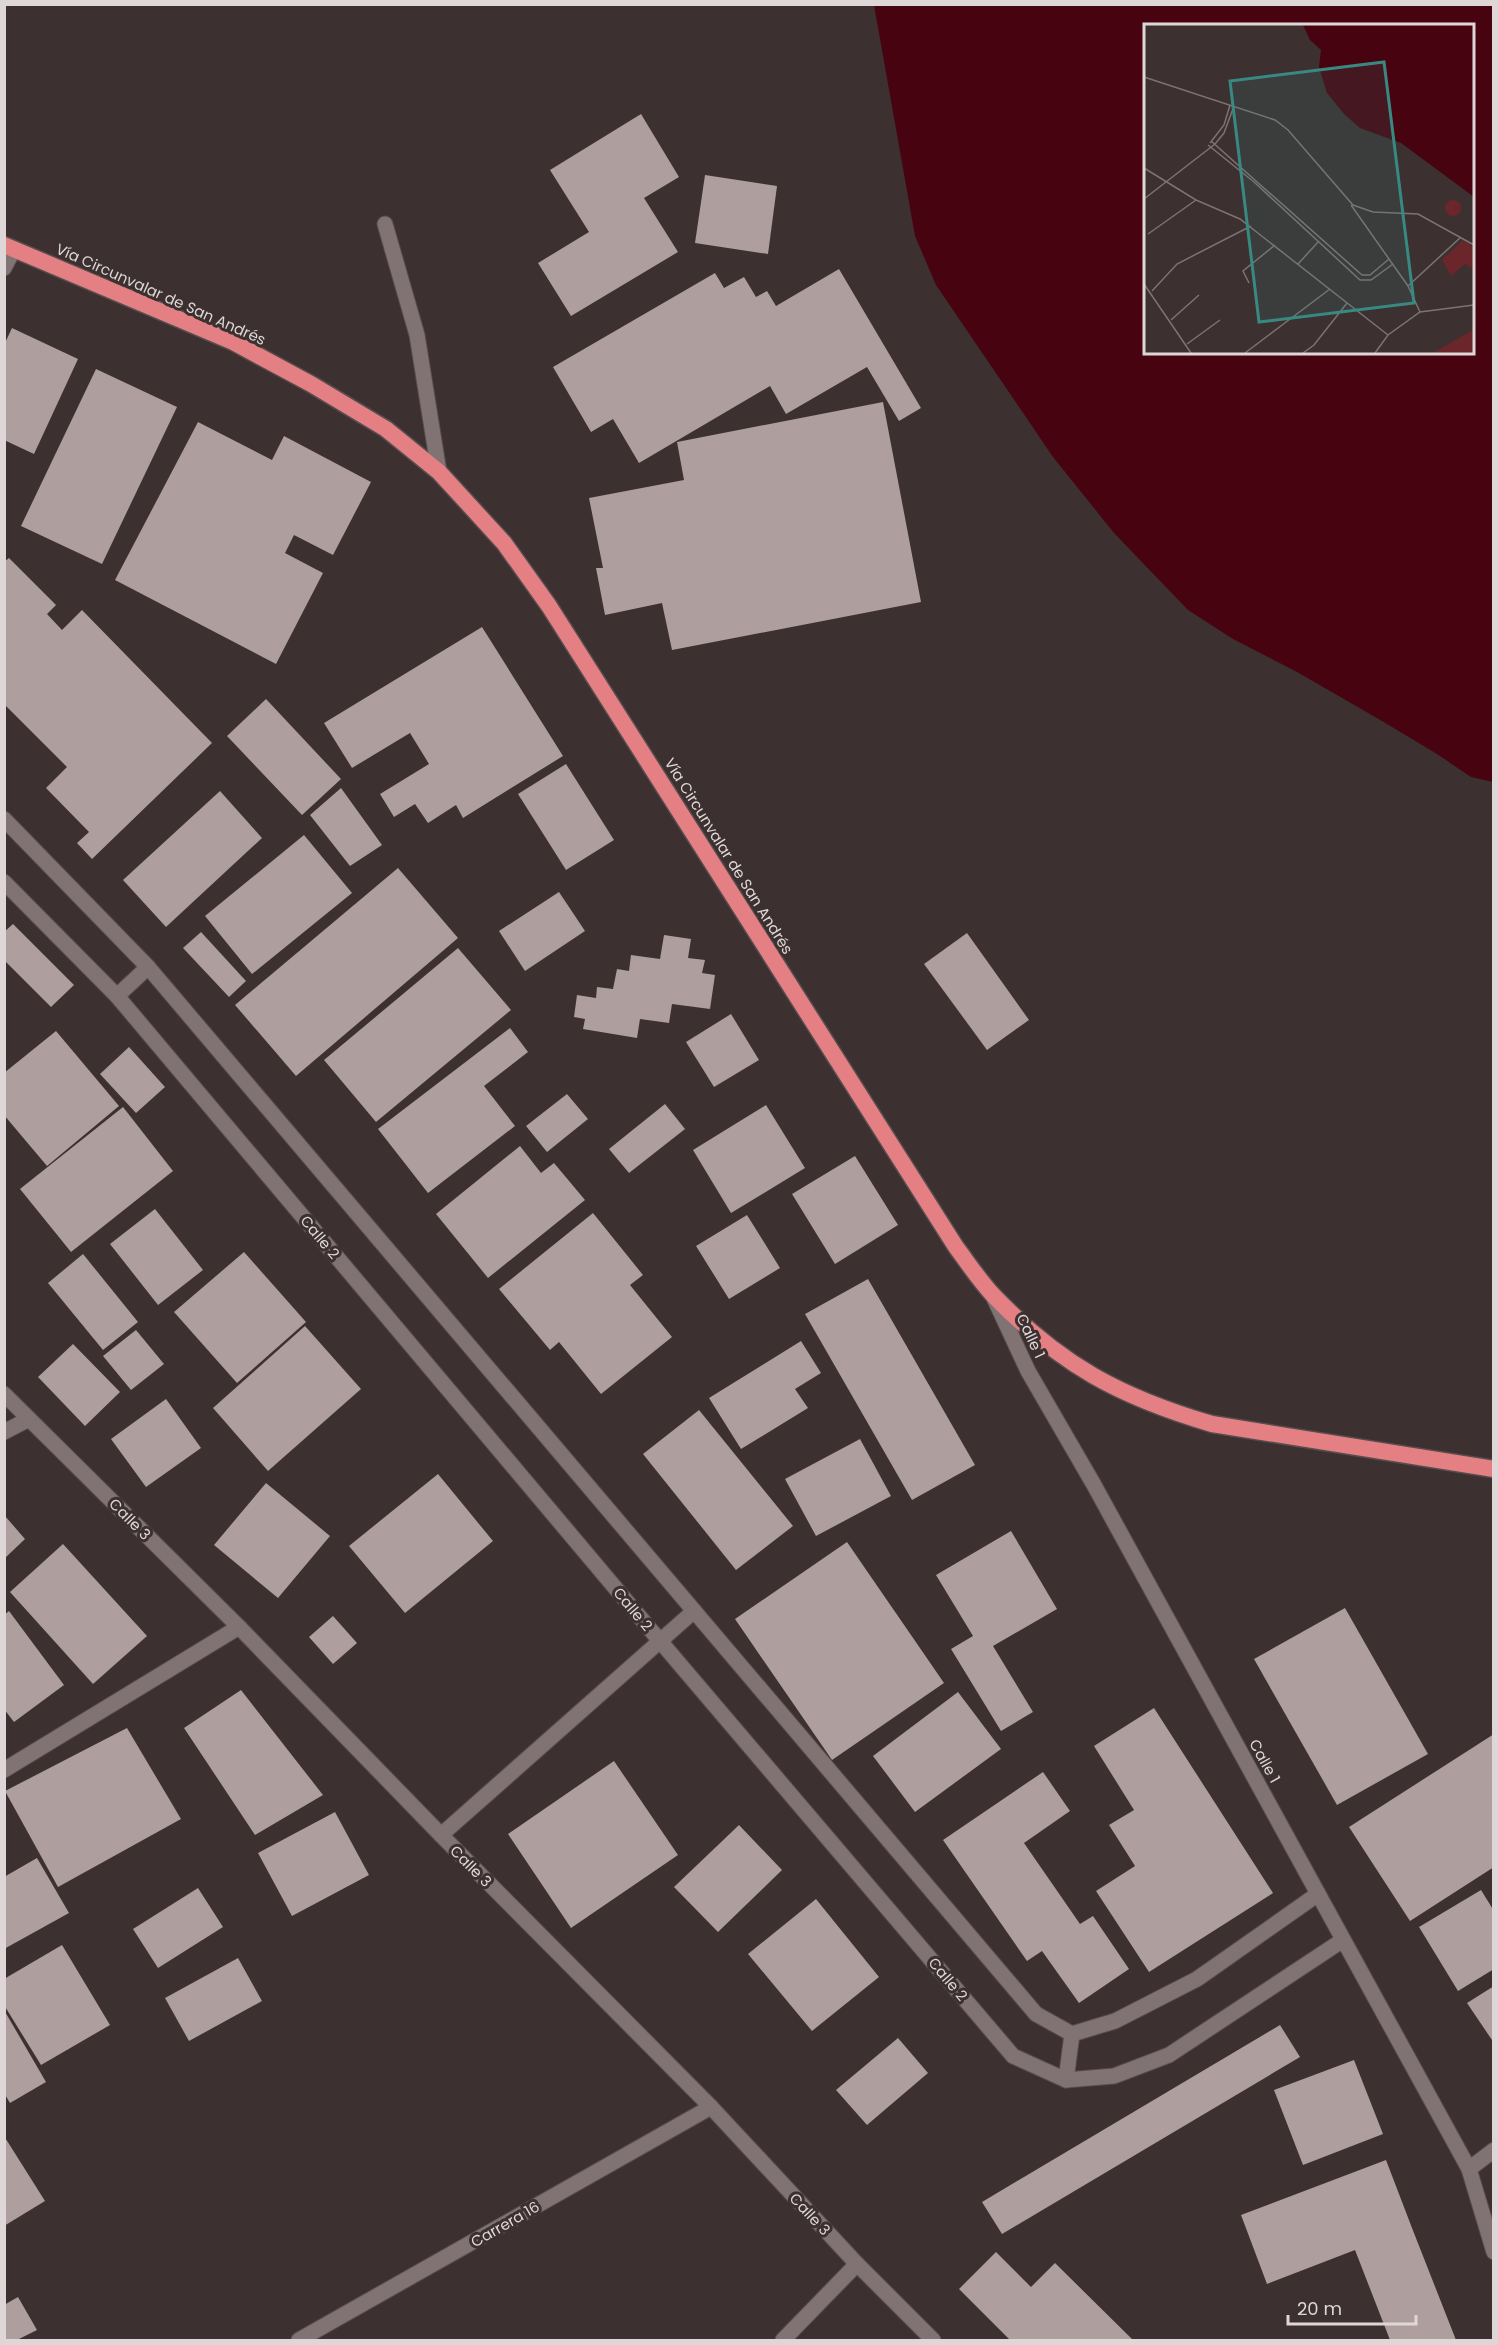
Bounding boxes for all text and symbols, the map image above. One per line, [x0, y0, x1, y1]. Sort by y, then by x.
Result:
inset map [1144, 24, 1474, 354]
street label: Vía Circunvalar de San Andrés [53, 238, 269, 350]
street label: Vía Circunvalar de San Andrés [660, 754, 798, 958]
street label: Calle 2 [296, 1211, 344, 1263]
street label: Calle 1 [1012, 1310, 1050, 1362]
street label: Calle 3 [104, 1493, 156, 1545]
street label: Calle 2 [609, 1583, 657, 1635]
street label: Calle 1 [1244, 1735, 1286, 1787]
street label: Calle 3 [445, 1840, 497, 1892]
street label: Calle 2 [924, 1953, 972, 2005]
street label: Calle 3 [785, 2188, 835, 2240]
street label: Carrera 16 [467, 2196, 543, 2252]
scale bar [1288, 2288, 1416, 2326]
text: 20 m [1297, 2296, 1342, 2321]

